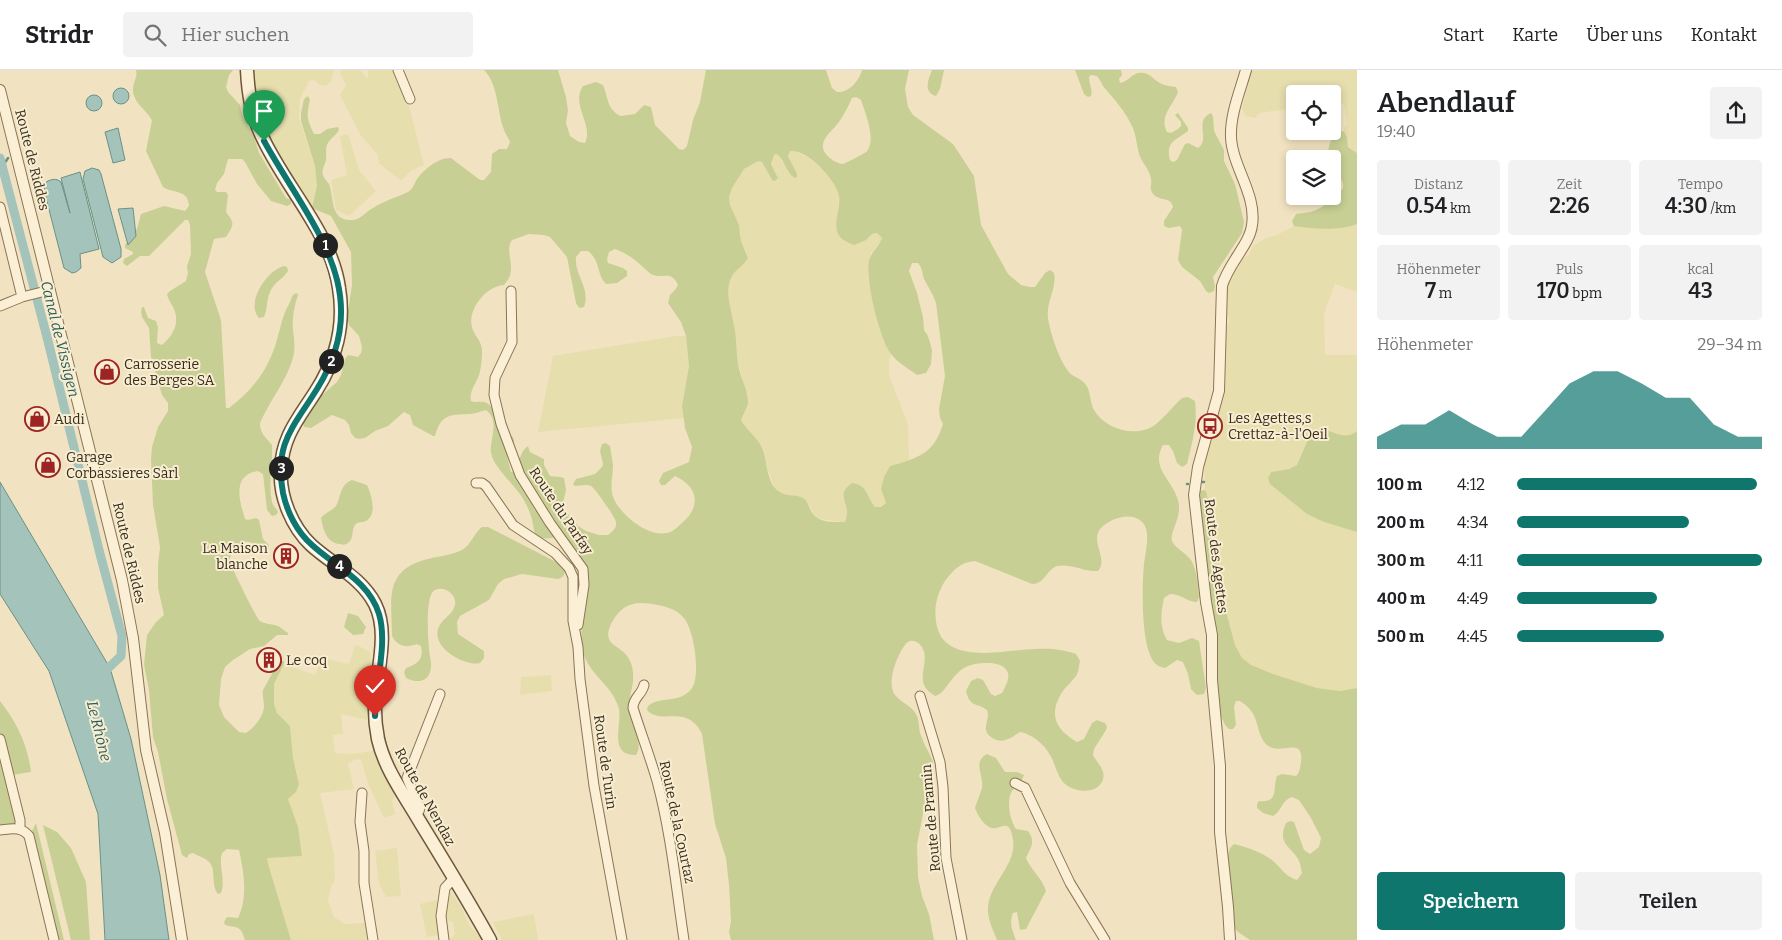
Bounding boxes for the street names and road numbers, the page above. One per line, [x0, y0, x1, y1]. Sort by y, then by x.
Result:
street label: Route de Riddes [11, 108, 53, 212]
street label: Route du Parfay [525, 464, 597, 558]
street label: Route des Agettes [1201, 498, 1231, 614]
street label: Route de Riddes [109, 500, 149, 606]
street label: Route de Turin [590, 714, 620, 811]
street label: Route de Nendaz [391, 745, 459, 849]
street label: Route de la Courtaz [656, 759, 698, 885]
street label: Route de Pramin [918, 763, 944, 872]

